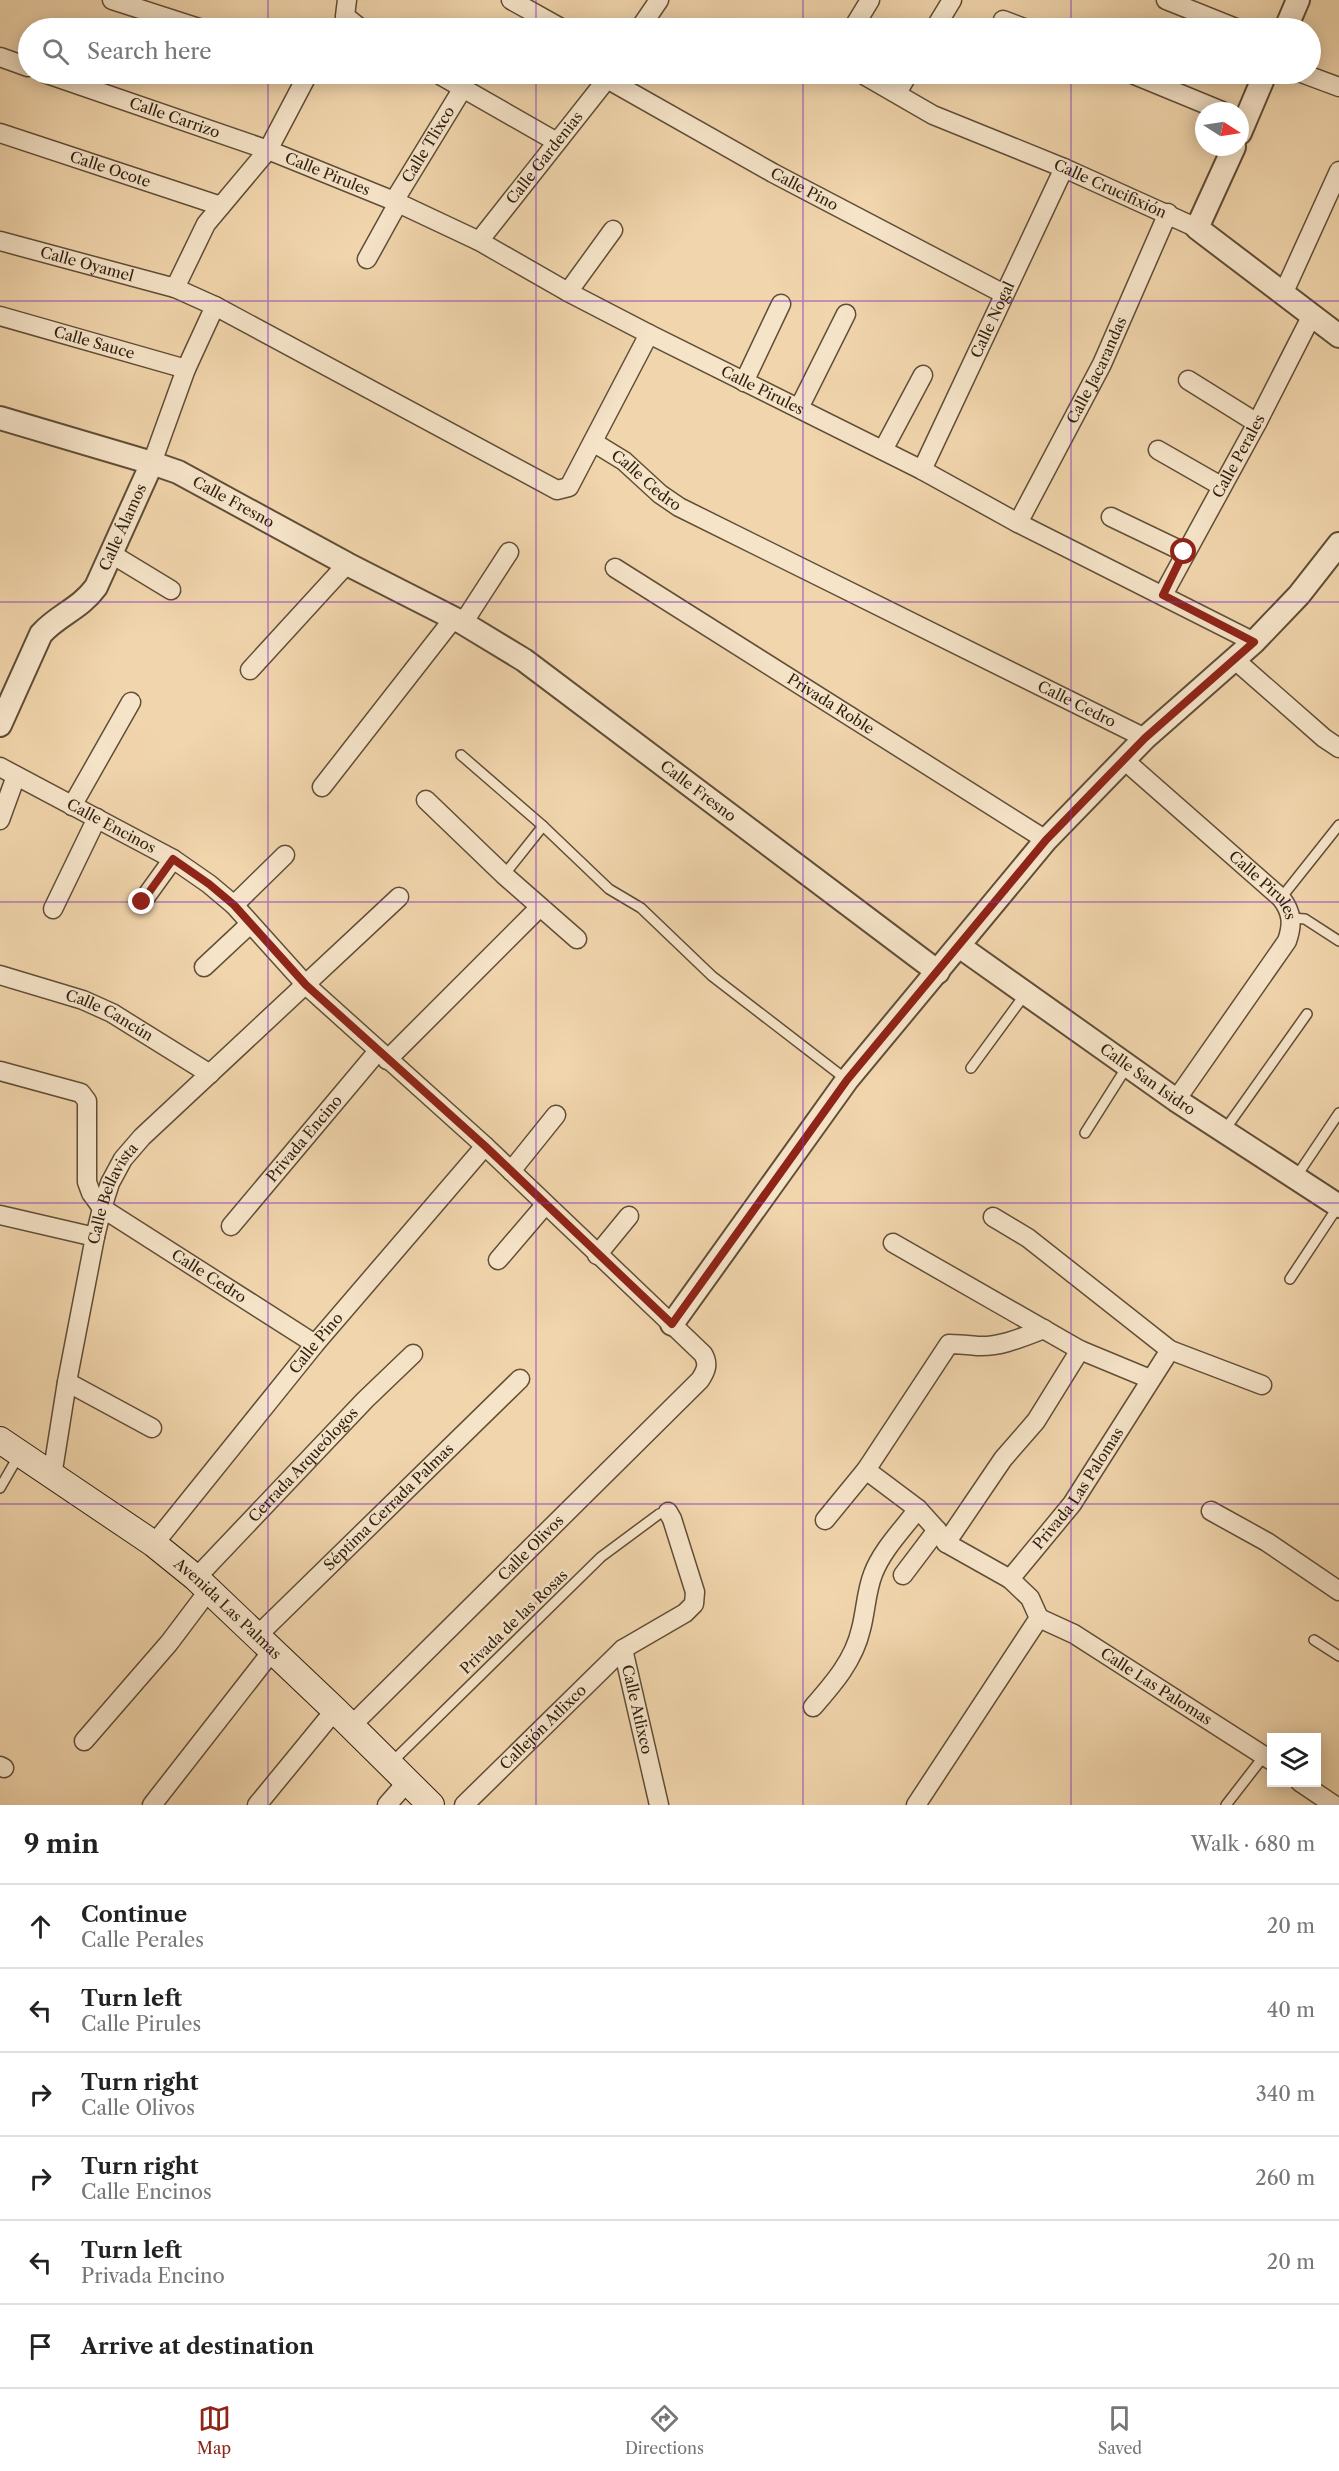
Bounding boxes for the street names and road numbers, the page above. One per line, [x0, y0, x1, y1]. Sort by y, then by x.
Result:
street label: Calle Carrizo [127, 93, 223, 142]
street label: Calle Tlixco [397, 103, 459, 186]
street label: Calle Gardenias [502, 107, 587, 208]
street label: Calle Ocote [67, 147, 153, 191]
street label: Calle Pirules [282, 148, 373, 199]
street label: Calle Crucifixión [1051, 155, 1170, 222]
street label: Calle Pino [767, 163, 842, 214]
street label: Calle Oyamel [38, 242, 136, 286]
street label: Calle Nogal [966, 278, 1019, 361]
street label: Calle Jacarandas [1062, 314, 1131, 427]
street label: Calle Sauce [52, 322, 137, 363]
street label: Calle Pirules [718, 361, 807, 419]
street label: Calle Perales [1208, 411, 1269, 501]
street label: Calle Cedro [608, 446, 685, 515]
street label: Calle Fresno [189, 472, 278, 532]
street label: Calle Álamos [95, 481, 150, 574]
street label: Privada Roble [784, 669, 878, 738]
street label: Calle Cedro [1034, 676, 1119, 731]
street label: Calle Fresno [657, 756, 740, 826]
street label: Calle Encinos [64, 794, 159, 857]
street label: Calle Pirules [1225, 846, 1300, 921]
street label: Calle Cancún [63, 985, 157, 1046]
street label: Calle San Isidro [1096, 1039, 1199, 1119]
street label: Privada Encino [262, 1091, 346, 1186]
street label: Calle Bellavista [84, 1139, 142, 1246]
street label: Calle Cedro [168, 1245, 250, 1307]
street label: Calle Pino [285, 1308, 347, 1377]
street label: Cerrada Arqueólogos [244, 1403, 362, 1526]
street label: Privada Las Palomas [1028, 1424, 1127, 1553]
street label: Séptima Cerrada Palmas [320, 1439, 457, 1574]
street label: Calle Olivos [494, 1511, 568, 1585]
street label: Avenida Las Palmas [169, 1553, 286, 1663]
street label: Privada de las Rosas [456, 1565, 572, 1678]
street label: Calle Las Palomas [1097, 1643, 1216, 1729]
street label: Calle Atlixco [618, 1663, 657, 1756]
street label: Callejón Atlixco [496, 1680, 590, 1774]

